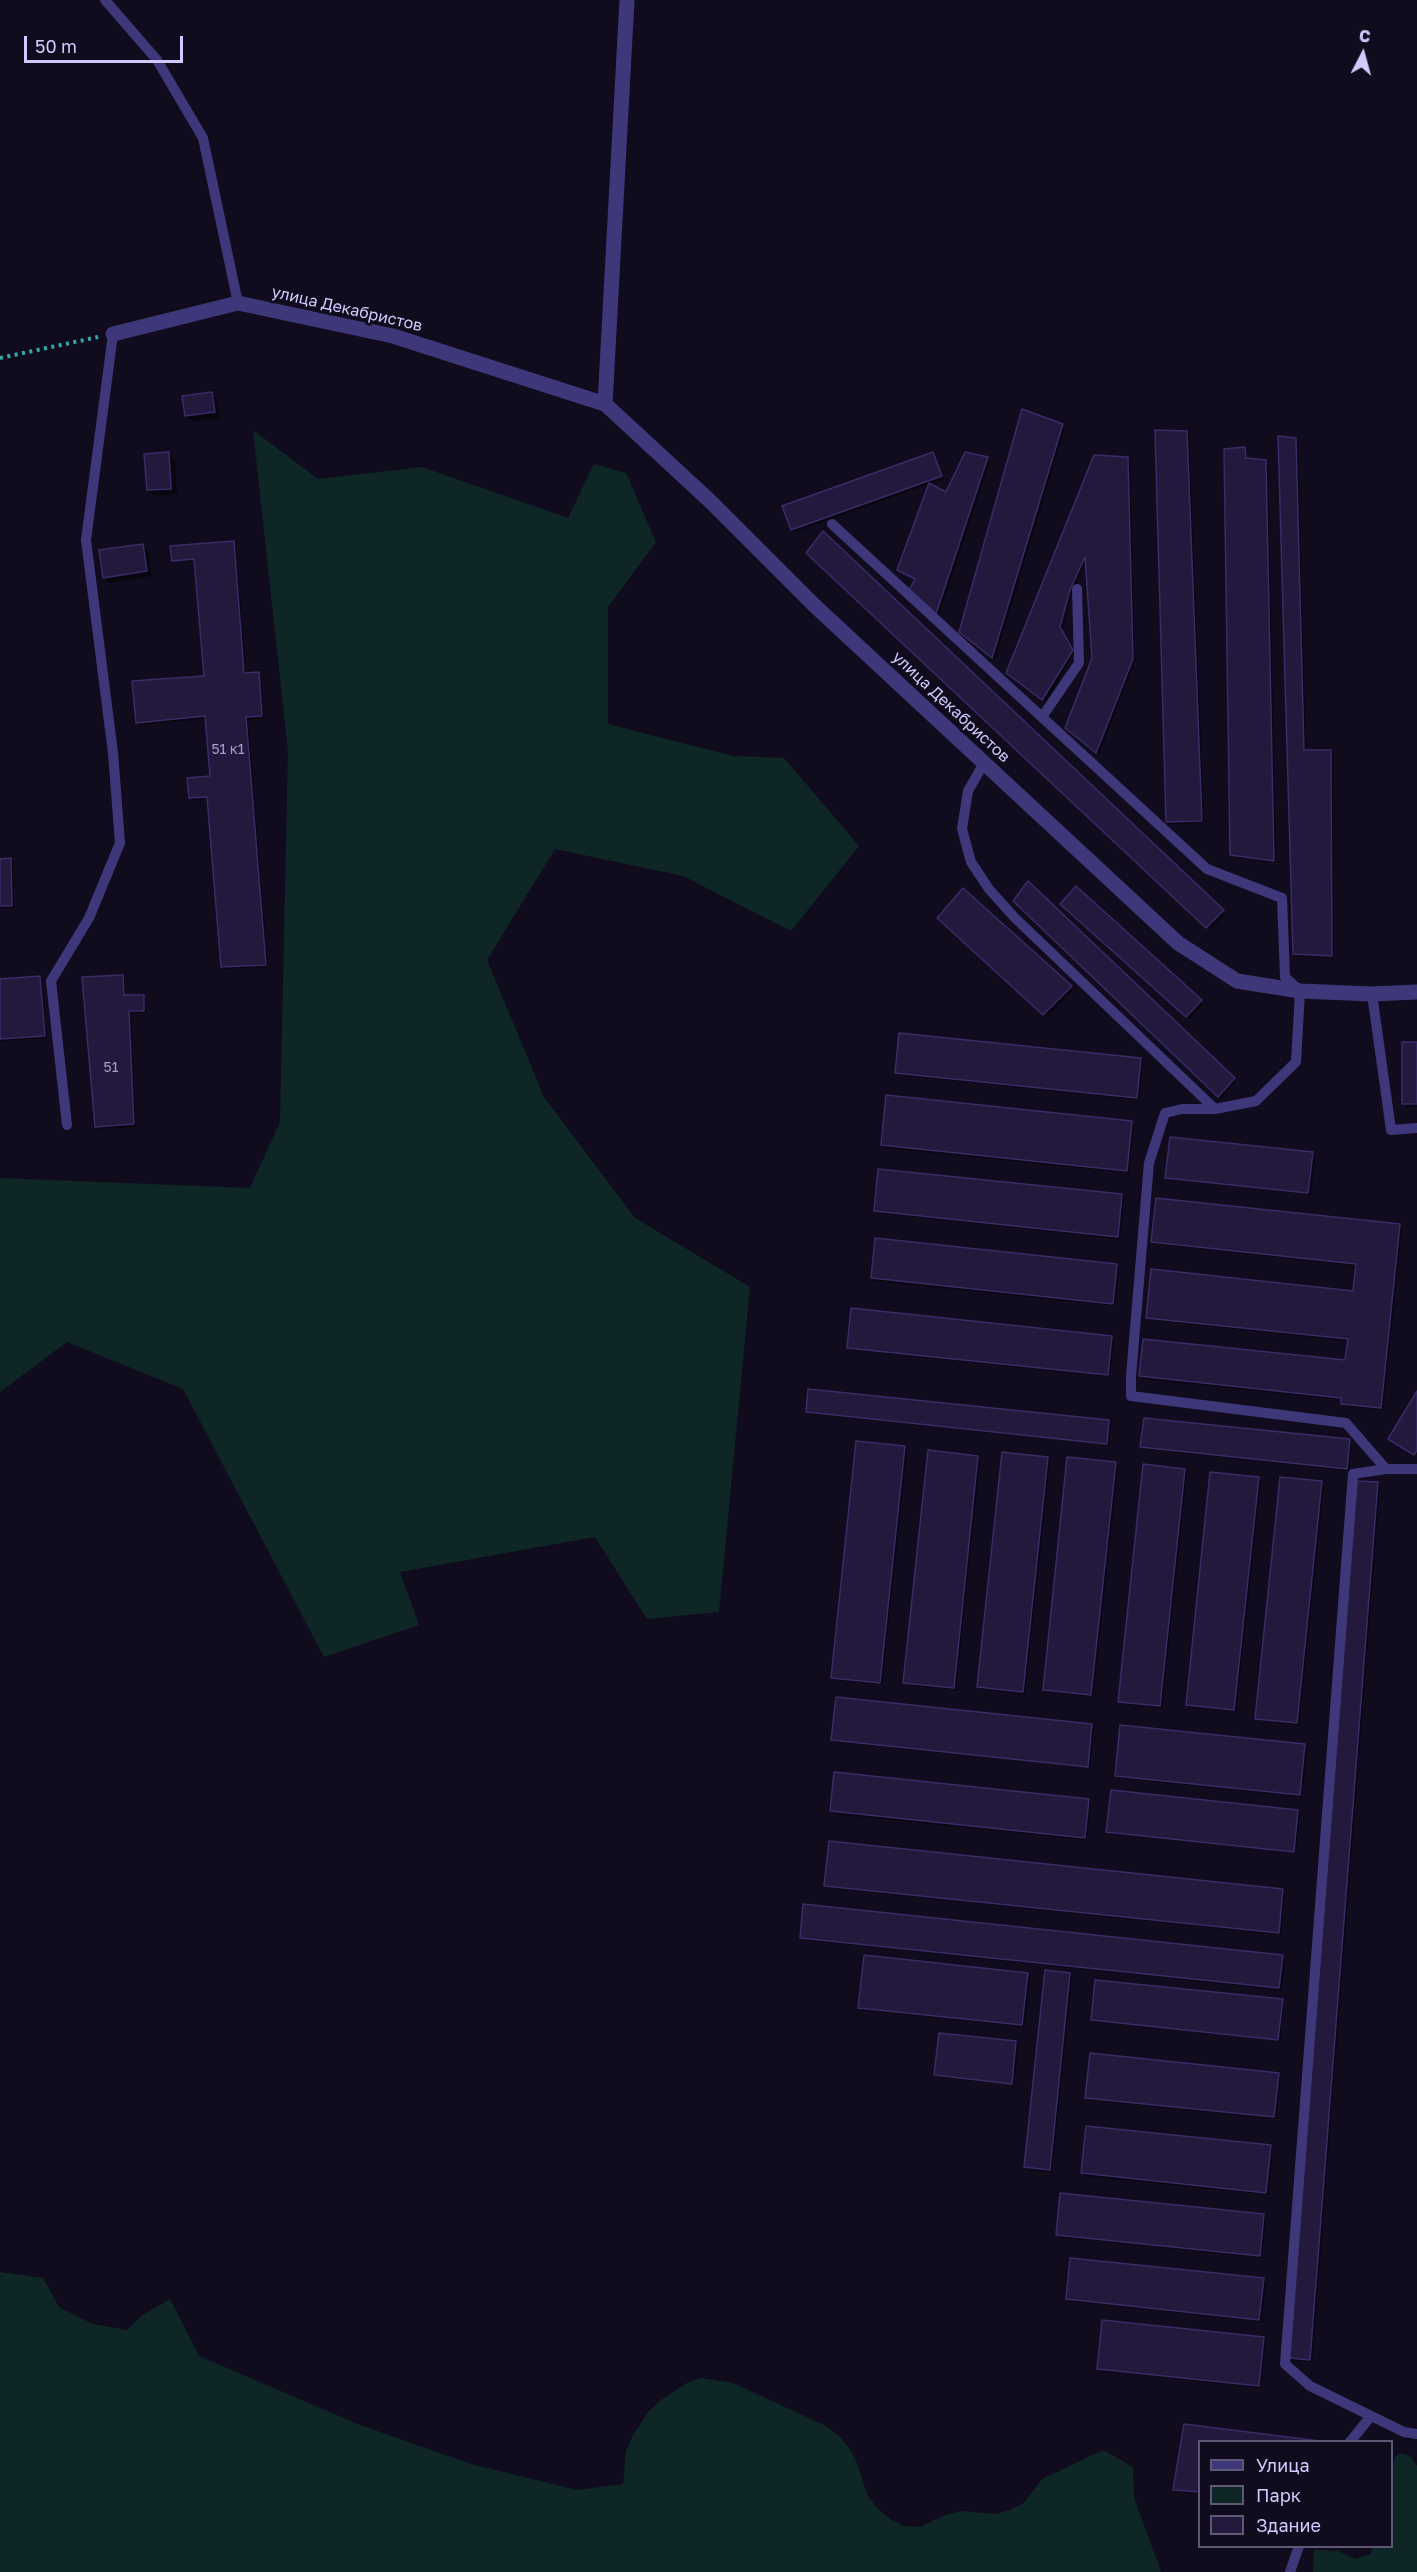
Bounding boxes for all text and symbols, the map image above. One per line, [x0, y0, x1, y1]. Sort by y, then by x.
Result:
scale bar [27, 24, 186, 62]
north arrow [1333, 24, 1393, 84]
text: С [1358, 26, 1372, 47]
text: 50 m [35, 35, 77, 57]
street label: улица Декабристов [270, 282, 424, 336]
street label: улица Декабристов [888, 647, 1014, 767]
house number: 51 к1 [211, 742, 245, 758]
house number: 51 [104, 1060, 118, 1076]
legend [1198, 2440, 1393, 2548]
text: Улица [1256, 2454, 1310, 2476]
text: Парк [1256, 2484, 1301, 2506]
text: Здание [1256, 2514, 1321, 2536]

